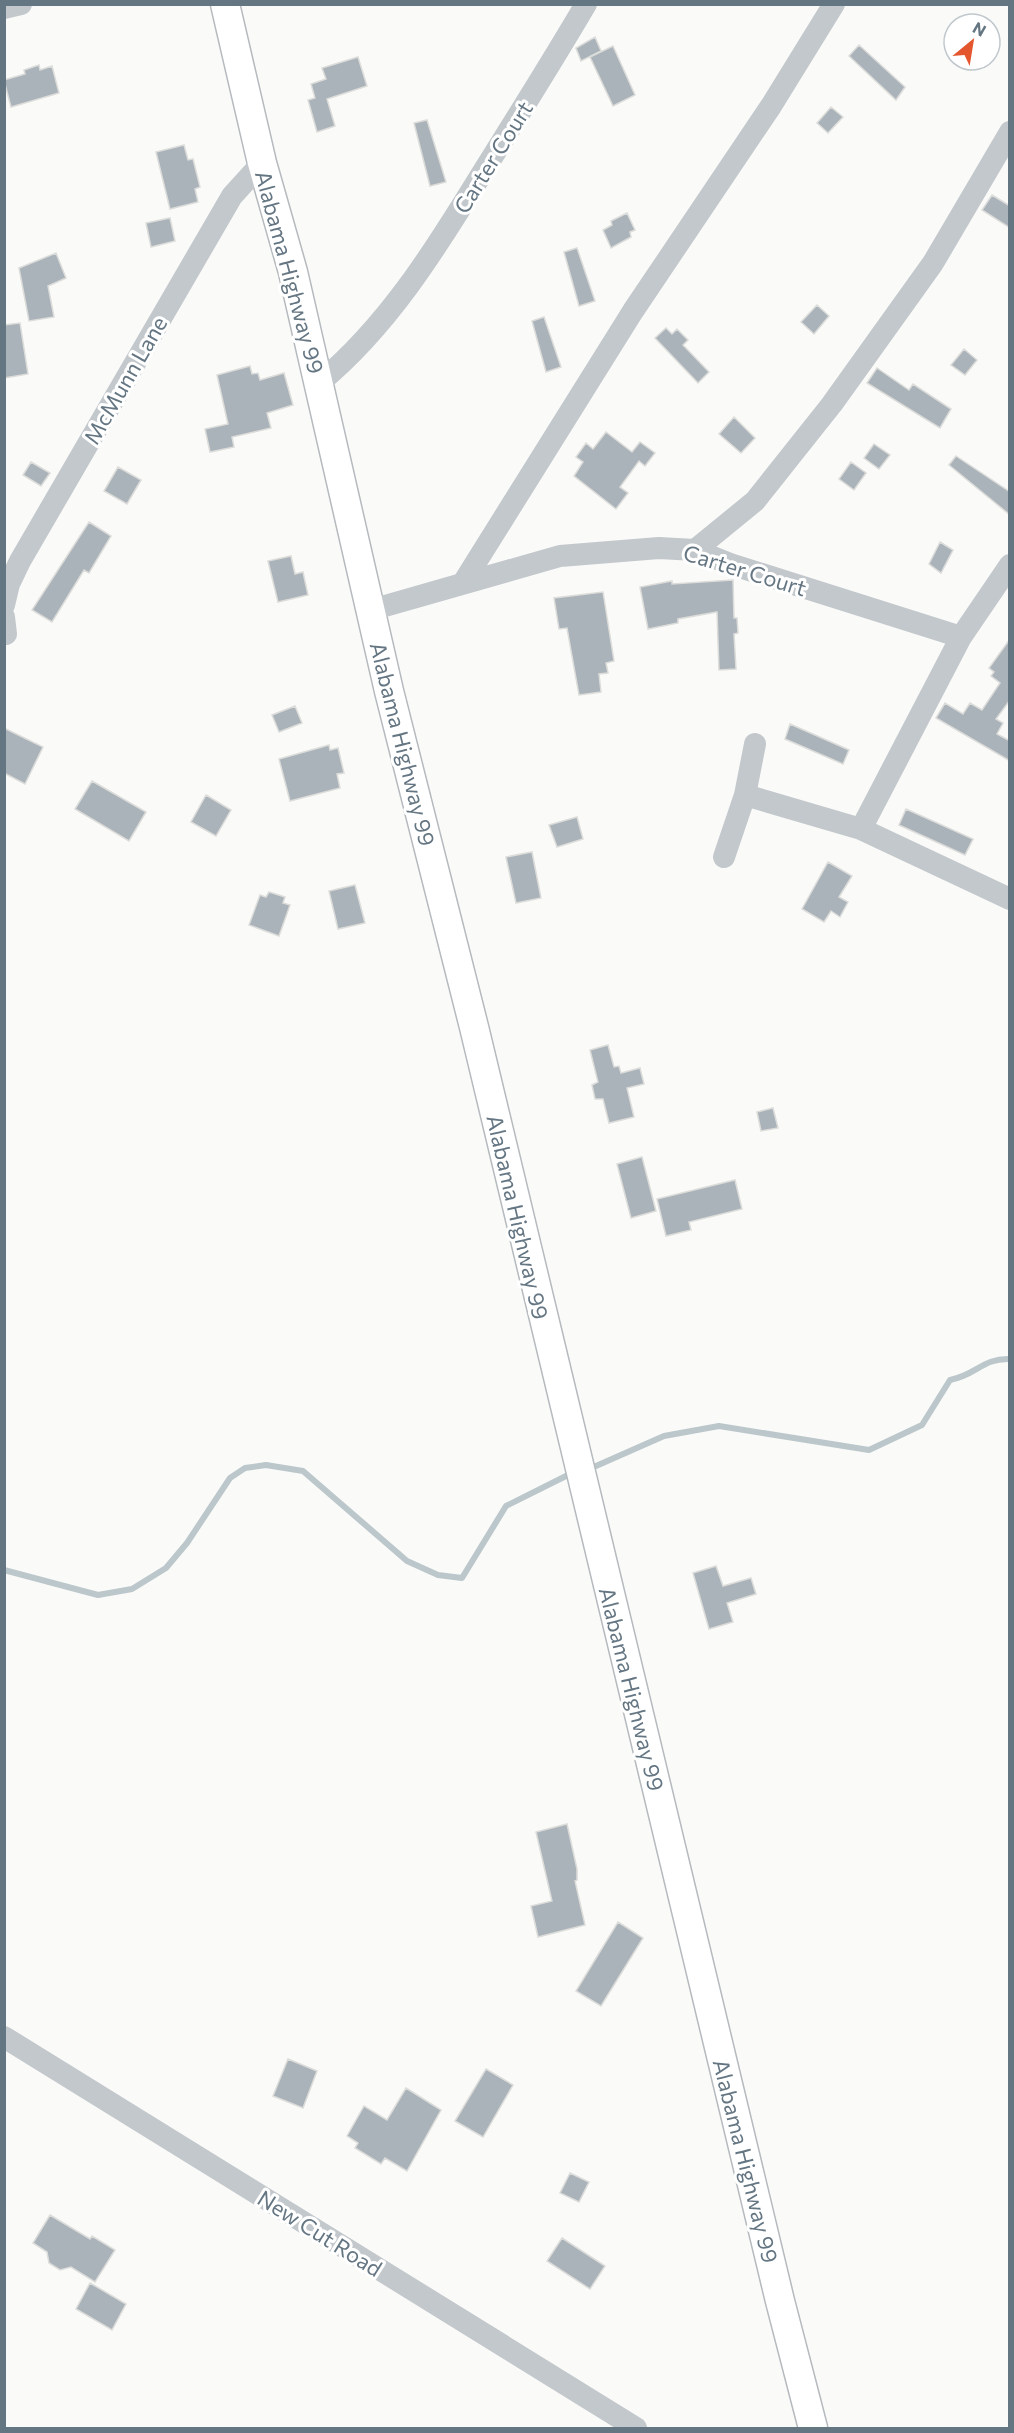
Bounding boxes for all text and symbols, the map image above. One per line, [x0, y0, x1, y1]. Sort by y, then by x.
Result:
north arrow [942, 12, 1002, 72]
text: N [970, 17, 990, 40]
street label: Carter Court [448, 96, 538, 218]
street label: Alabama Highway 99 [250, 168, 330, 376]
street label: McMunn Lane [78, 311, 172, 449]
street label: Carter Court [680, 539, 810, 601]
street label: Alabama Highway 99 [365, 639, 441, 849]
street label: Alabama Highway 99 [481, 1112, 555, 1322]
street label: Alabama Highway 99 [594, 1584, 670, 1794]
street label: Alabama Highway 99 [708, 2056, 784, 2266]
street label: New Cut Road [253, 2184, 387, 2282]

